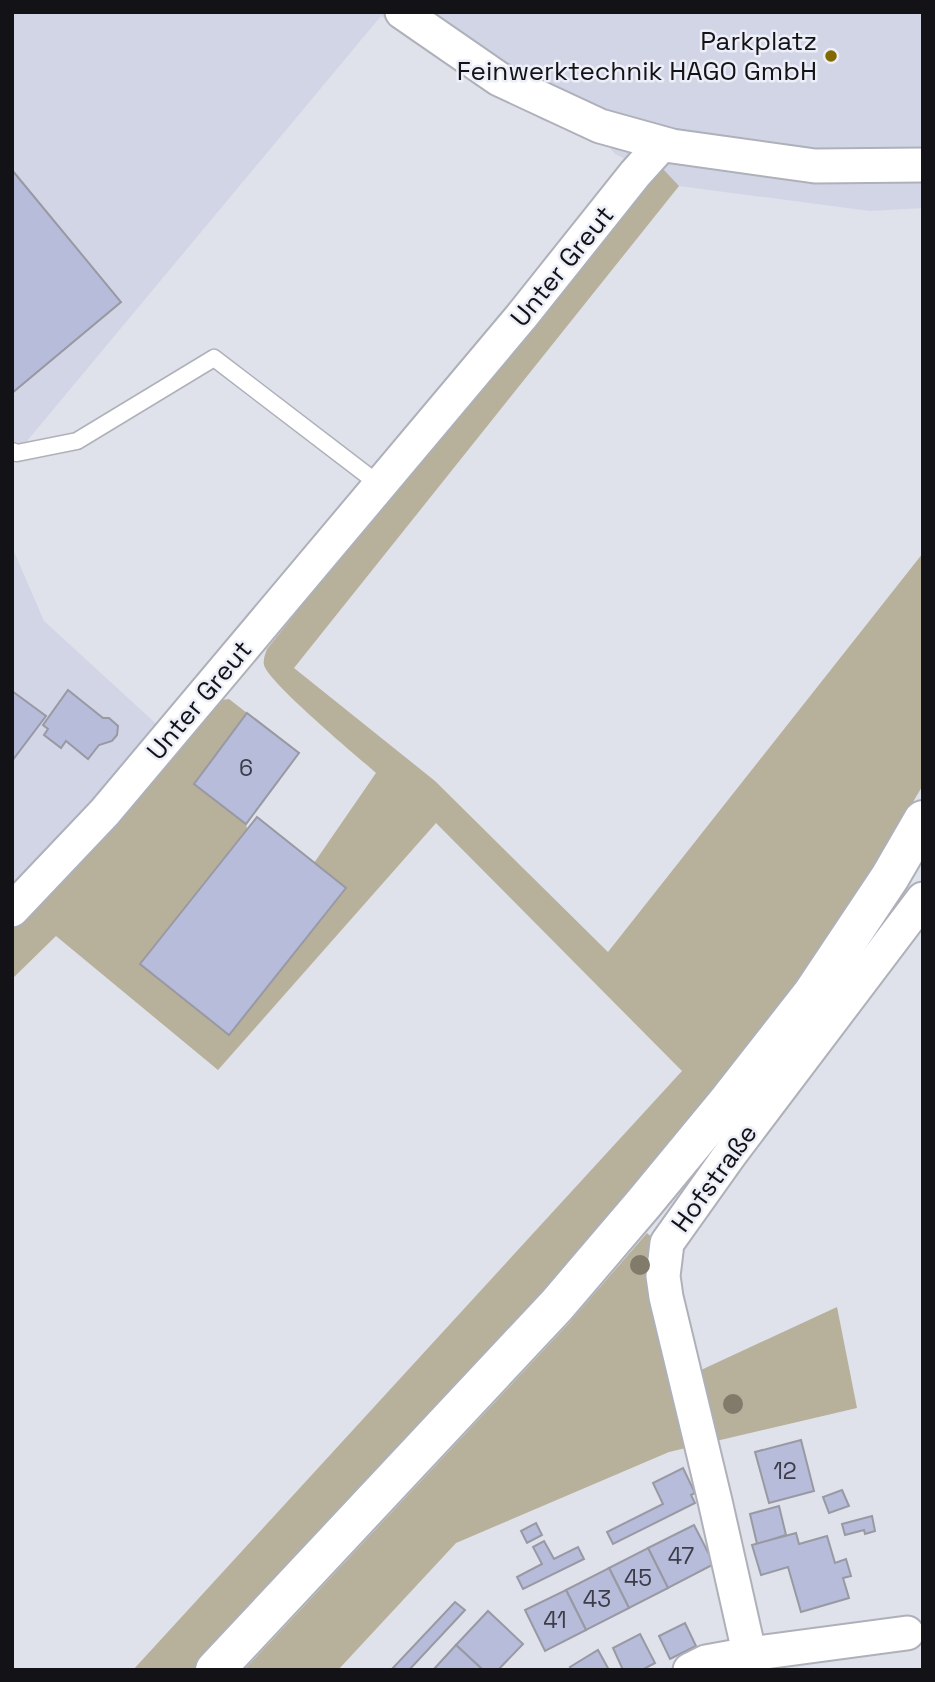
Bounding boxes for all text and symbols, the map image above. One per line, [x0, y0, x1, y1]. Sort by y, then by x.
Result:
place label: Parkplatz Feinwerktechnik HAGO GmbH [457, 24, 817, 88]
marker: Parkplatz Feinwerktechnik HAGO GmbH [823, 48, 839, 64]
street label: Unter Greut [503, 199, 621, 333]
street label: Unter Greut [139, 633, 259, 767]
house number: 6 [239, 753, 253, 783]
street label: Hofstraße [663, 1117, 765, 1239]
house number: 12 [773, 1456, 797, 1486]
house number: 47 [668, 1541, 694, 1571]
house number: 45 [624, 1563, 652, 1593]
house number: 43 [583, 1584, 611, 1614]
house number: 41 [543, 1605, 567, 1635]

